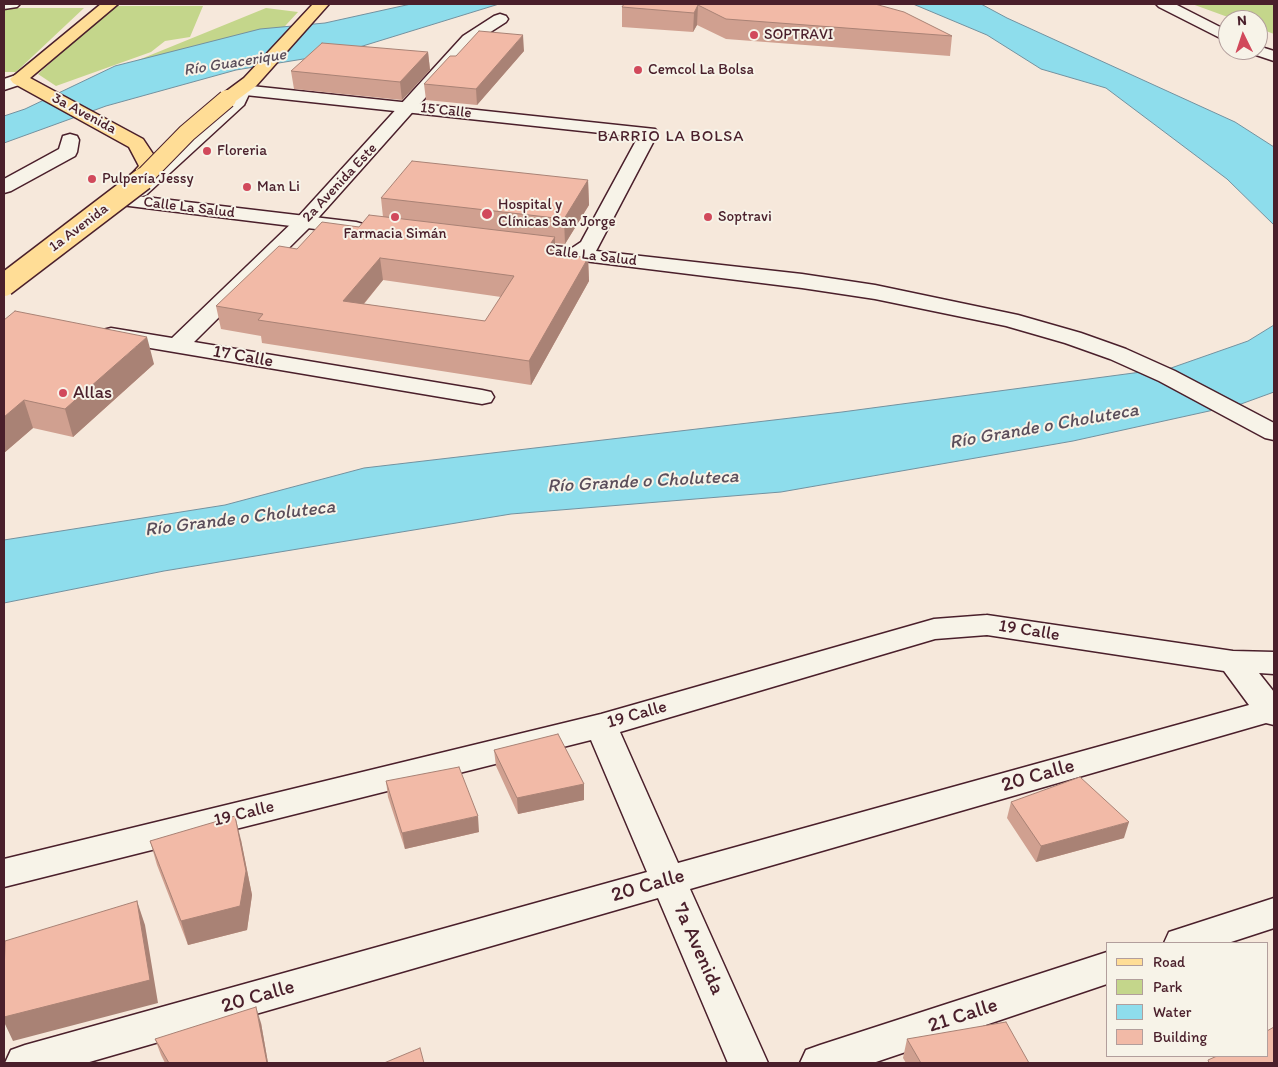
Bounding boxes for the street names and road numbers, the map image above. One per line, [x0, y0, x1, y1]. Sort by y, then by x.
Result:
street label: 3a Avenida [49, 89, 119, 139]
street label: 15 Calle [420, 99, 472, 123]
street label: 2a Avenida Este [299, 140, 381, 226]
street label: Calle La Salud [142, 193, 236, 223]
street label: 1a Avenida [46, 200, 112, 256]
street label: Calle La Salud [544, 241, 638, 271]
street label: 17 Calle [211, 341, 275, 373]
street label: 19 Calle [997, 616, 1061, 646]
street label: 19 Calle [604, 696, 670, 734]
street label: 20 Calle [998, 754, 1078, 798]
street label: 19 Calle [212, 796, 276, 832]
street label: 20 Calle [608, 864, 688, 908]
street label: 7a Avenida [667, 899, 729, 999]
street label: 20 Calle [218, 975, 298, 1019]
street label: 21 Calle [925, 993, 1001, 1039]

